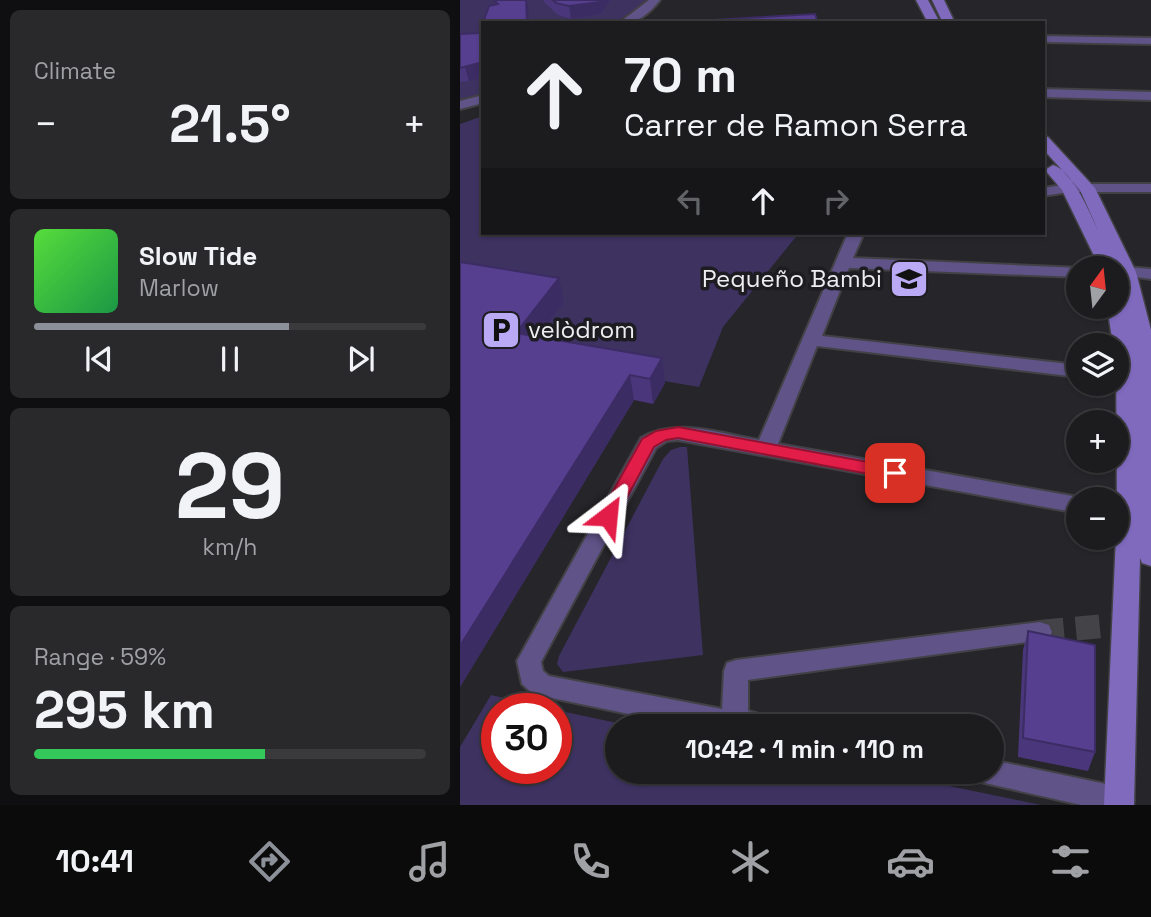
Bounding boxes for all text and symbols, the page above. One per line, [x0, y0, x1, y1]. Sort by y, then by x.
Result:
text: 70 m [624, 44, 737, 106]
icon: ahead [509, 49, 600, 140]
text: Climate [34, 56, 116, 86]
text: 21.5° [169, 91, 291, 157]
text: − [34, 100, 58, 148]
text: + [402, 100, 426, 148]
text: Carrer de Ramon Serra [624, 105, 968, 145]
icon: left [671, 182, 709, 220]
icon: ahead [744, 182, 782, 220]
icon: right [817, 182, 855, 220]
text: Slow Tide [139, 239, 257, 273]
north arrow [1066, 256, 1128, 318]
map controls [1066, 256, 1129, 550]
school or university icon: Pequeño Bambi [888, 258, 930, 300]
place label: Pequeño Bambi [702, 263, 882, 294]
text: Marlow [139, 273, 219, 303]
parking icon: velòdrom [480, 309, 522, 351]
place label: velòdrom [528, 314, 635, 345]
button: layers [1066, 333, 1129, 396]
icon: previous [80, 340, 118, 378]
icon: pause [211, 340, 249, 378]
icon: next [342, 340, 380, 378]
button: + [1066, 410, 1129, 473]
text: 29 [175, 428, 285, 545]
pin [865, 443, 925, 503]
icon: arrive [876, 454, 914, 492]
position arrow [571, 479, 645, 553]
button: − [1066, 487, 1129, 550]
text: km/h [203, 532, 257, 562]
text: Range · 59% [34, 642, 166, 672]
text: 295 km [34, 677, 215, 743]
speed limit sign: 30 [481, 693, 572, 784]
text: 10:42 · 1 min · 110 m [685, 732, 924, 766]
icon: directions [245, 837, 294, 886]
icon: music [405, 837, 454, 886]
icon: phone [566, 837, 615, 886]
icon: climate [726, 837, 775, 886]
icon: car [886, 837, 935, 886]
icon: filters [1046, 837, 1095, 886]
text: 10:41 [56, 841, 134, 881]

